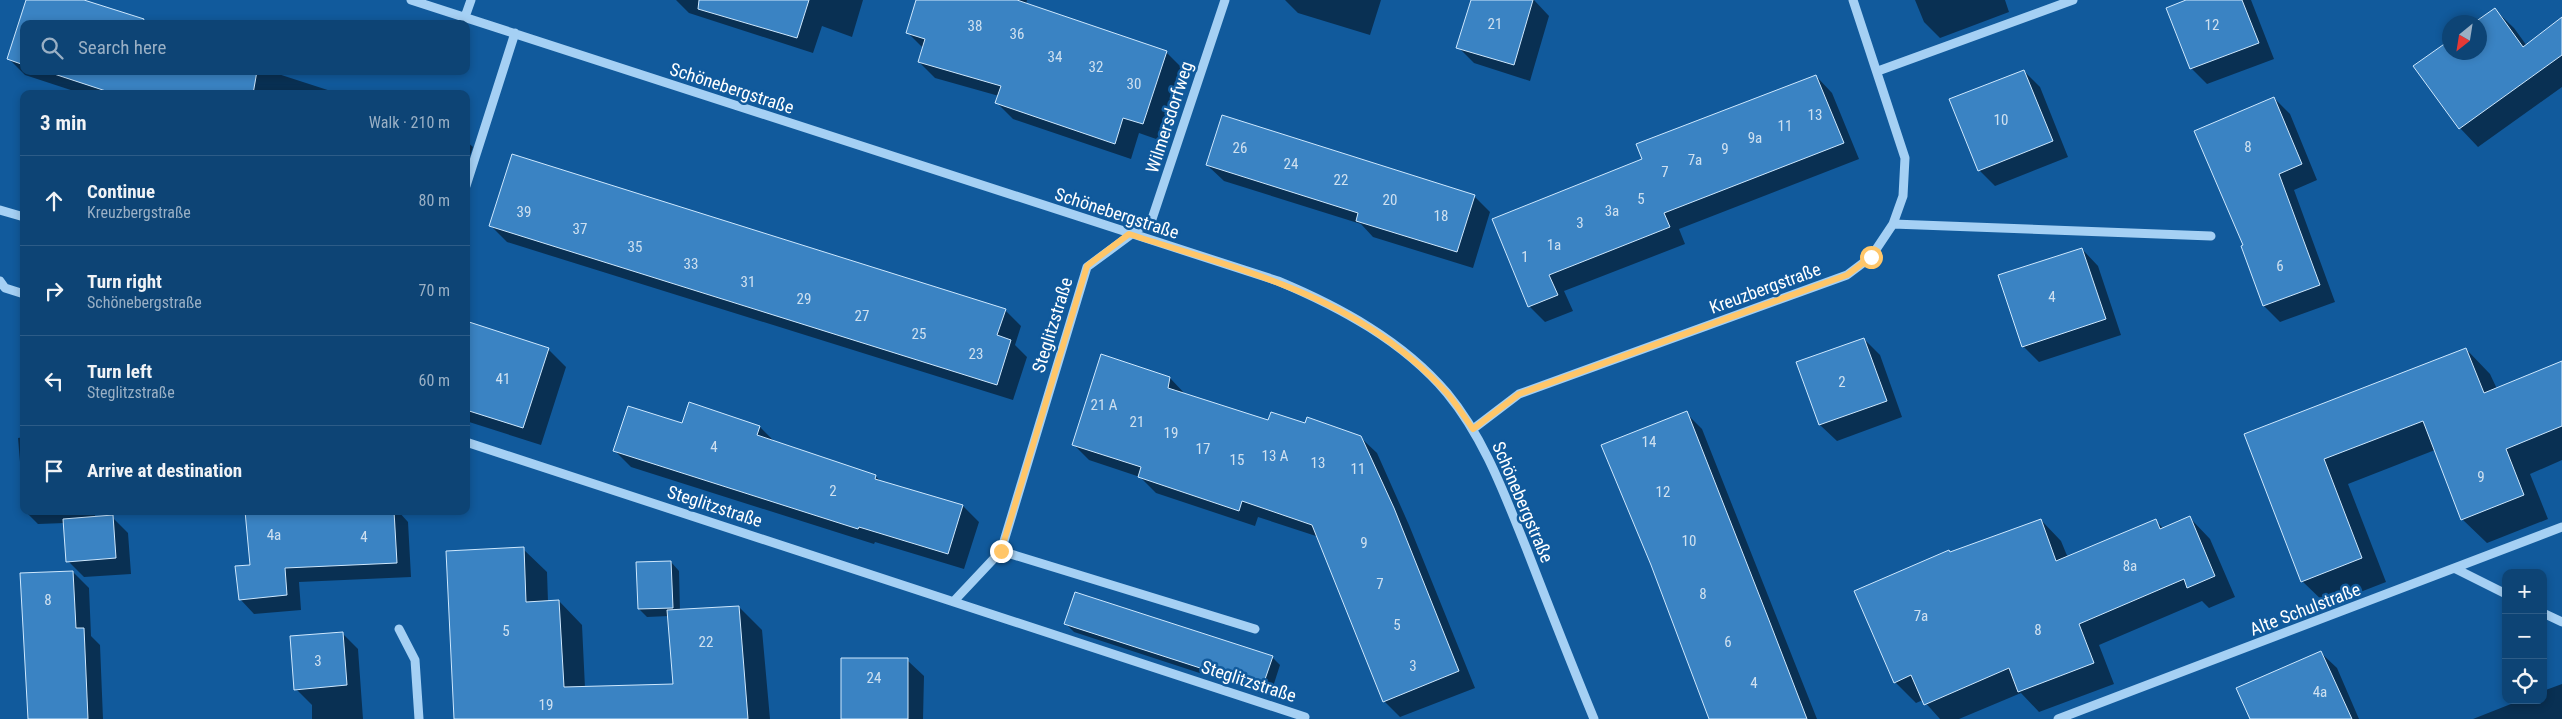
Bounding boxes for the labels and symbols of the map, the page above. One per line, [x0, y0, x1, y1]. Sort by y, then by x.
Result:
house number: 21 [1488, 15, 1502, 33]
north arrow [2442, 15, 2487, 60]
house number: 12 [2205, 16, 2219, 34]
house number: 38 [968, 17, 982, 35]
house number: 36 [1010, 25, 1024, 43]
house number: 34 [1048, 48, 1062, 66]
street label: Schönebergstraße [667, 58, 797, 118]
house number: 32 [1089, 58, 1103, 76]
street label: Wilmersdorfweg [1141, 59, 1197, 175]
house number: 30 [1127, 75, 1141, 93]
house number: 13 [1808, 106, 1822, 124]
house number: 10 [1994, 111, 2008, 129]
house number: 11 [1778, 117, 1792, 135]
house number: 9a [1748, 129, 1762, 147]
house number: 8 [2244, 138, 2252, 156]
house number: 26 [1233, 139, 1247, 157]
house number: 9 [1721, 140, 1729, 158]
house number: 7a [1688, 151, 1702, 169]
house number: 24 [1284, 155, 1298, 173]
house number: 7 [1661, 163, 1669, 181]
house number: 22 [1334, 171, 1348, 189]
street label: Schönebergstraße [1052, 183, 1182, 243]
house number: 5 [1637, 190, 1645, 208]
house number: 20 [1383, 191, 1397, 209]
house number: 3a [1605, 202, 1619, 220]
house number: 39 [517, 203, 531, 221]
house number: 18 [1434, 207, 1448, 225]
house number: 3 [1576, 214, 1584, 232]
house number: 37 [573, 220, 587, 238]
house number: 1a [1547, 236, 1561, 254]
house number: 35 [628, 238, 642, 256]
route start [1860, 246, 1883, 269]
house number: 1 [1521, 248, 1529, 266]
house number: 33 [684, 255, 698, 273]
house number: 6 [2276, 257, 2284, 275]
street label: Kreuzbergstraße [1707, 258, 1823, 318]
house number: 31 [741, 273, 755, 291]
street label: Steglitzstraße [1028, 275, 1076, 375]
house number: 4 [2048, 288, 2056, 306]
house number: 29 [797, 290, 811, 308]
house number: 27 [855, 307, 869, 325]
house number: 25 [912, 325, 926, 343]
house number: 23 [969, 345, 983, 363]
house number: 41 [496, 370, 510, 388]
house number: 2 [1838, 373, 1846, 391]
house number: 21 A [1091, 396, 1118, 414]
house number: 21 [1130, 413, 1144, 431]
house number: 19 [1164, 424, 1178, 442]
house number: 14 [1642, 433, 1656, 451]
house number: 4 [710, 438, 718, 456]
street label: Schönebergstraße [1488, 438, 1558, 566]
house number: 17 [1196, 440, 1210, 458]
house number: 13 A [1262, 447, 1289, 465]
house number: 15 [1230, 451, 1244, 469]
house number: 13 [1311, 454, 1325, 472]
house number: 11 [1351, 460, 1365, 478]
house number: 9 [2477, 468, 2485, 486]
street label: Steglitzstraße [665, 481, 765, 531]
house number: 2 [829, 482, 837, 500]
house number: 12 [1656, 483, 1670, 501]
house number: 4a [267, 526, 281, 544]
house number: 4 [360, 528, 368, 546]
house number: 10 [1682, 532, 1696, 550]
house number: 9 [1360, 534, 1368, 552]
route end [990, 540, 1013, 563]
house number: 8a [2123, 557, 2137, 575]
house number: 7 [1376, 575, 1384, 593]
street label: Alte Schulstraße [2247, 578, 2363, 640]
house number: 8 [1699, 585, 1707, 603]
house number: 8 [44, 591, 52, 609]
house number: 7a [1914, 607, 1928, 625]
house number: 5 [1393, 616, 1401, 634]
house number: 8 [2034, 621, 2042, 639]
house number: 5 [502, 622, 510, 640]
house number: 22 [699, 633, 713, 651]
house number: 6 [1724, 633, 1732, 651]
house number: 3 [314, 652, 322, 670]
street label: Steglitzstraße [1199, 656, 1299, 706]
house number: 3 [1409, 657, 1417, 675]
house number: 24 [867, 669, 881, 687]
house number: 4 [1750, 674, 1758, 692]
house number: 4a [2313, 683, 2327, 701]
house number: 19 [539, 696, 553, 714]

